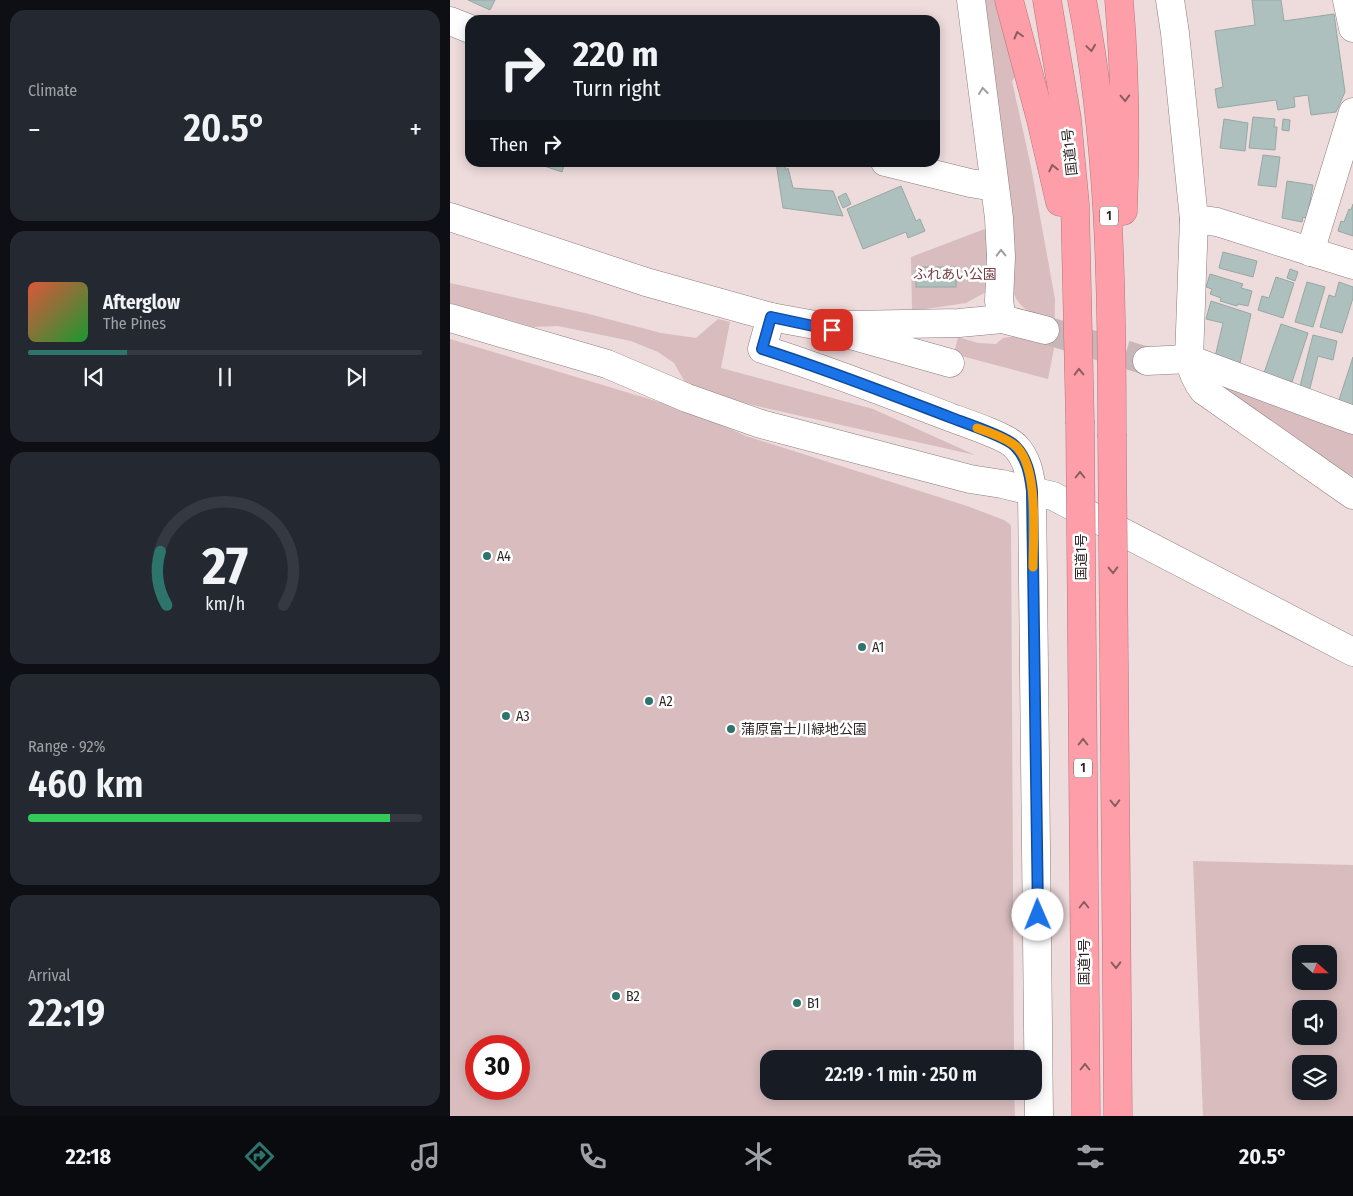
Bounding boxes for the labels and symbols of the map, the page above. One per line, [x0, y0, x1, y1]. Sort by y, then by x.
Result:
one-way arrow [1013, 30, 1024, 39]
one-way arrow [1085, 44, 1095, 52]
one-way arrow [978, 87, 989, 95]
one-way arrow [1120, 94, 1131, 102]
street label: 国道1号 [1059, 128, 1081, 176]
one-way arrow [1048, 164, 1059, 173]
road number: 1 [1100, 207, 1118, 226]
one-way arrow [995, 248, 1006, 256]
park label: ふれあい公園 [913, 266, 997, 283]
pin [811, 309, 853, 351]
one-way arrow [1074, 368, 1084, 376]
one-way arrow [1075, 471, 1085, 478]
street label: 国道1号 [1073, 533, 1090, 581]
place label: A4 [497, 548, 511, 565]
marker: A4 [481, 550, 493, 562]
one-way arrow [1108, 567, 1118, 575]
place label: A1 [872, 639, 884, 656]
marker: A1 [856, 641, 868, 653]
place label: A2 [659, 693, 673, 710]
marker: A2 [643, 695, 655, 707]
place label: A3 [516, 708, 530, 725]
marker: A3 [500, 710, 512, 722]
place label: 蒲原富士川緑地公園 [741, 721, 867, 738]
marker: 蒲原富士川緑地公園 [725, 723, 737, 735]
one-way arrow [1077, 738, 1088, 746]
road number: 1 [1074, 758, 1092, 778]
one-way arrow [1110, 800, 1120, 807]
position arrow [1011, 888, 1063, 940]
one-way arrow [1079, 901, 1089, 908]
street label: 国道1号 [1076, 938, 1093, 986]
north arrow [1292, 945, 1338, 990]
one-way arrow [1111, 962, 1121, 970]
place label: B2 [626, 988, 640, 1005]
marker: B2 [610, 990, 622, 1002]
place label: B1 [807, 995, 820, 1012]
marker: B1 [791, 997, 803, 1009]
speed limit sign: 30 [465, 1035, 530, 1100]
one-way arrow [1080, 1063, 1090, 1071]

